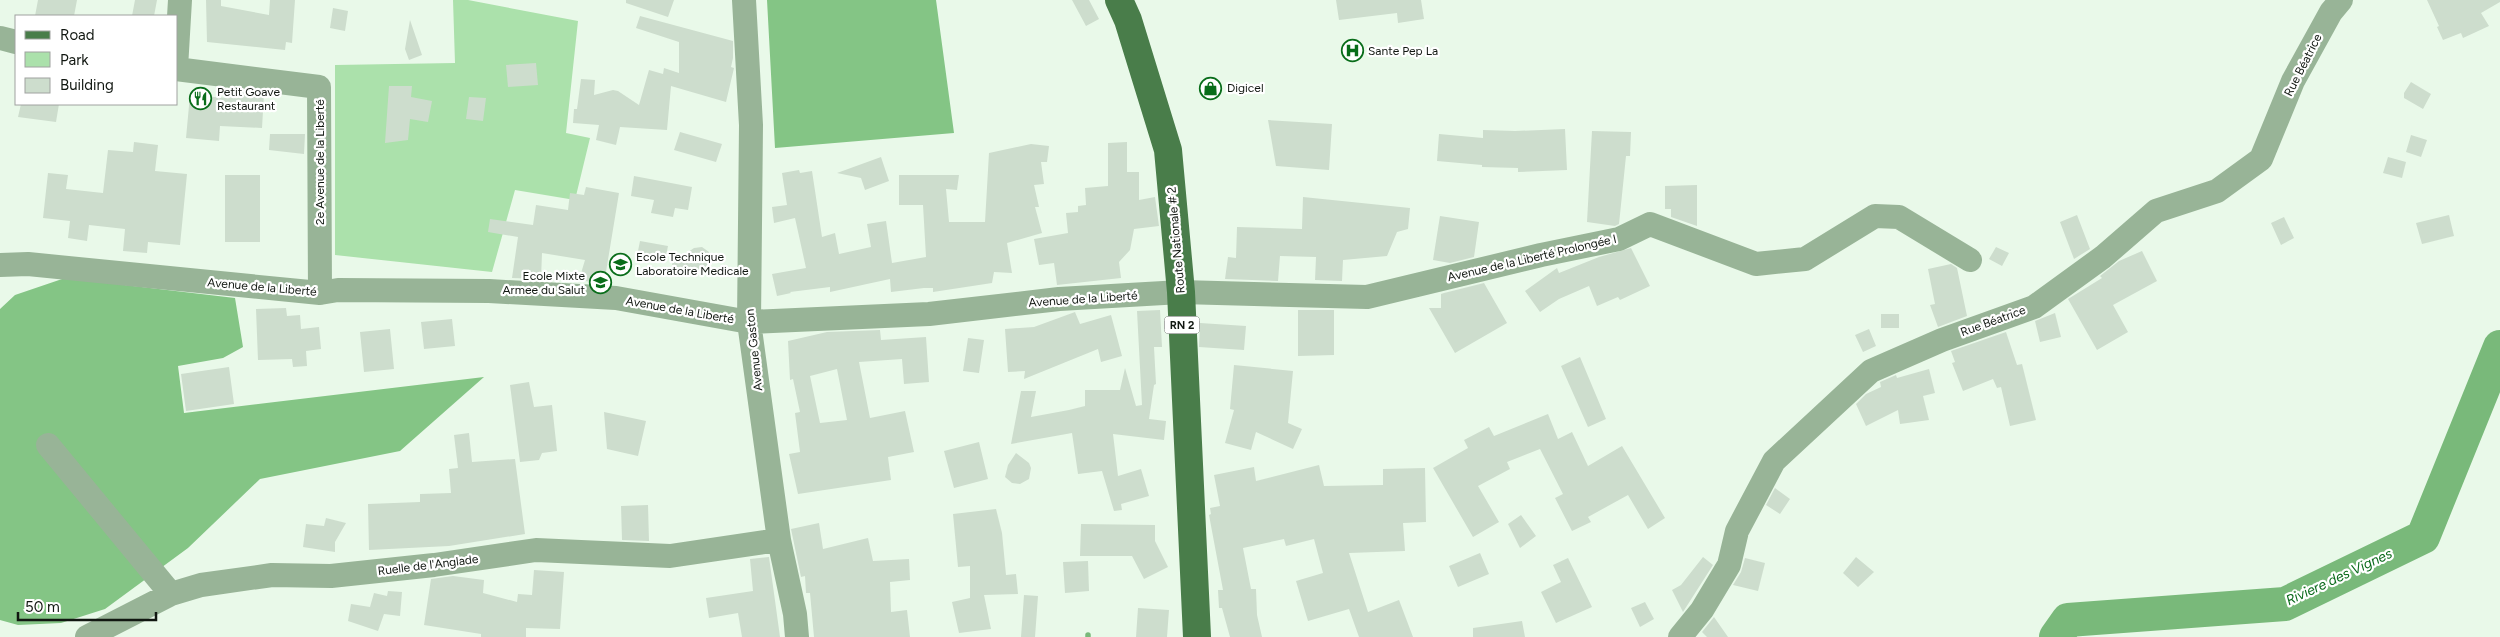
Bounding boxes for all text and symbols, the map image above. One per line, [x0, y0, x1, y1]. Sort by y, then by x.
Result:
legend [15, 15, 178, 105]
text: Road [60, 26, 95, 44]
street label: Rue Béatrice [2281, 31, 2325, 99]
hospital icon: Sante Pep La [1340, 39, 1364, 63]
place label: Sante Pep La [1368, 44, 1438, 58]
text: Park [60, 51, 89, 69]
text: Building [60, 76, 114, 94]
shop icon: Digicel [1199, 76, 1223, 100]
place label: Digicel [1227, 81, 1264, 95]
place label: Petit Goave Restaurant [217, 85, 280, 113]
restaurant icon: Petit Goave Restaurant [189, 87, 213, 111]
street label: 2e Avenue de la Liberté [313, 99, 327, 225]
street label: Route Nationale # 2 [1164, 186, 1188, 294]
street label: Avenue de la Liberté Prolongée I [1446, 232, 1618, 284]
place label: Ecole Technique Laboratoire Medicale [636, 250, 749, 278]
school or university icon: Ecole Technique Laboratoire Medicale [608, 252, 632, 276]
place label: Ecole Mixte Armee du Salut [502, 269, 585, 297]
school or university icon: Ecole Mixte Armee du Salut [589, 271, 613, 295]
street label: Avenue de la Liberté [207, 275, 318, 299]
street label: Avenue de la Liberté [1028, 288, 1139, 310]
street label: Avenue de la Liberté [625, 294, 736, 326]
street label: Rue Béatrice [1959, 303, 2028, 339]
street label: Avenue Gaston [743, 308, 765, 392]
road number: RN 2 [1164, 316, 1200, 334]
water label: Riviere des Vignes [2283, 545, 2395, 609]
street label: Ruelle de l'Anglade [377, 552, 480, 578]
scale bar [18, 590, 155, 622]
text: 50 m [25, 598, 60, 616]

